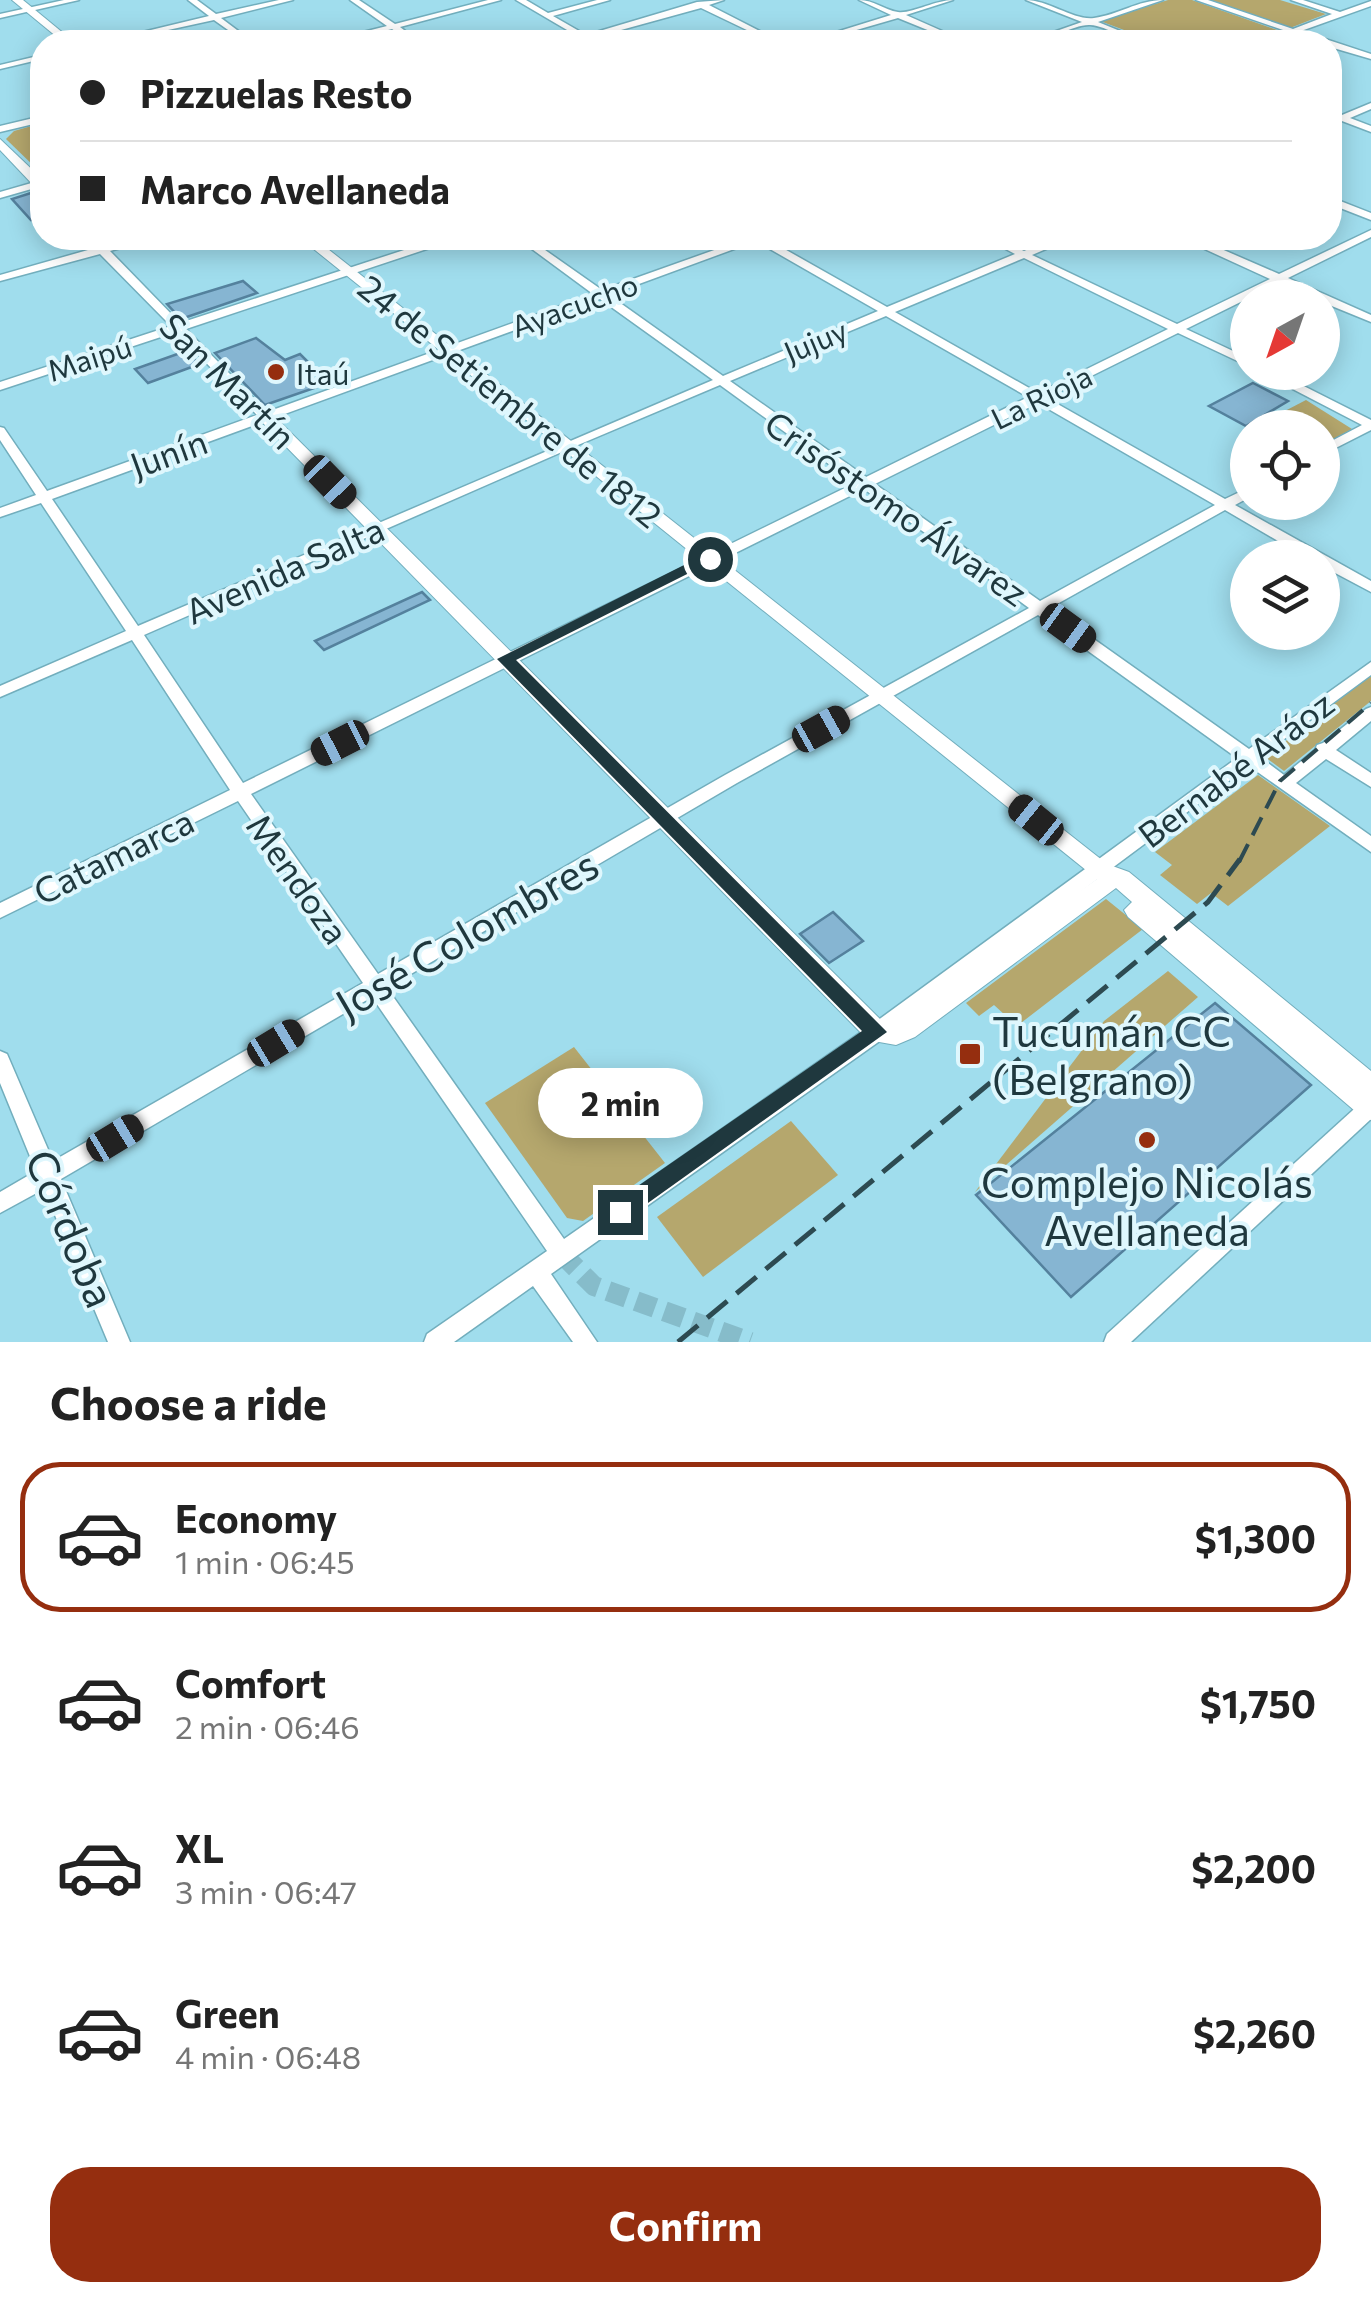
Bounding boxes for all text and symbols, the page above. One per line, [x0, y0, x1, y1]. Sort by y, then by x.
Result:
text: Pizzuelas Resto [140, 69, 412, 116]
text: Marco Avellaneda [140, 165, 450, 212]
street label: 24 de Setiembre de 1812 [351, 264, 671, 536]
street label: Ayacucho [506, 264, 642, 344]
north arrow [1230, 280, 1340, 390]
map controls [1230, 280, 1340, 650]
street label: San Martín [152, 303, 306, 457]
street label: Jujuy [778, 310, 852, 370]
street label: Maipú [42, 326, 136, 388]
place label: Itaú [296, 354, 349, 391]
street label: La Rioja [984, 356, 1098, 436]
marker: Itaú [265, 361, 287, 383]
street label: Crisóstomo Álvarez [757, 400, 1037, 614]
button: locate [1230, 410, 1340, 520]
street label: Junín [124, 418, 212, 486]
car [298, 450, 362, 514]
street label: Avenida Salta [178, 506, 390, 632]
route start [688, 537, 733, 582]
button: layers [1230, 540, 1340, 650]
car [1035, 598, 1101, 658]
street label: Bernabé Aráoz [1129, 681, 1341, 855]
car [787, 701, 855, 757]
car [306, 716, 374, 770]
car [1003, 789, 1069, 851]
street label: Catamarca [26, 798, 200, 912]
street label: Mendoza [239, 805, 359, 951]
street label: José Colombres [325, 837, 607, 1029]
place label: Tucumán CC (Belgrano) [992, 1004, 1231, 1104]
car [243, 1015, 309, 1071]
marker: Tucumán CC (Belgrano) [957, 1041, 983, 1067]
callout: 2 min [538, 1067, 702, 1137]
text: 2 min [581, 1083, 660, 1123]
car [82, 1110, 148, 1166]
marker: Complejo Nicolás Avellaneda [1136, 1129, 1158, 1151]
street label: Córdoba [16, 1141, 128, 1315]
place label: Complejo Nicolás Avellaneda [981, 1155, 1313, 1255]
route end [598, 1190, 643, 1235]
text: Choose a ride [50, 1374, 327, 1429]
icon: car [55, 1492, 145, 1582]
text: Economy [175, 1494, 337, 1541]
text: $1,300 [1195, 1514, 1316, 1561]
text: 1 min · 06:45 [175, 1541, 355, 1581]
icon: car [55, 1657, 145, 1747]
text: Comfort [175, 1659, 326, 1706]
text: $1,750 [1200, 1679, 1316, 1726]
text: 2 min · 06:46 [175, 1706, 360, 1746]
icon: car [55, 1822, 145, 1912]
text: XL [175, 1824, 224, 1871]
text: $2,200 [1191, 1844, 1316, 1891]
text: 3 min · 06:47 [175, 1871, 357, 1911]
icon: car [55, 1987, 145, 2077]
text: Green [175, 1989, 280, 2036]
text: $2,260 [1193, 2009, 1316, 2056]
text: 4 min · 06:48 [175, 2036, 361, 2076]
button: Confirm [50, 2167, 1321, 2282]

